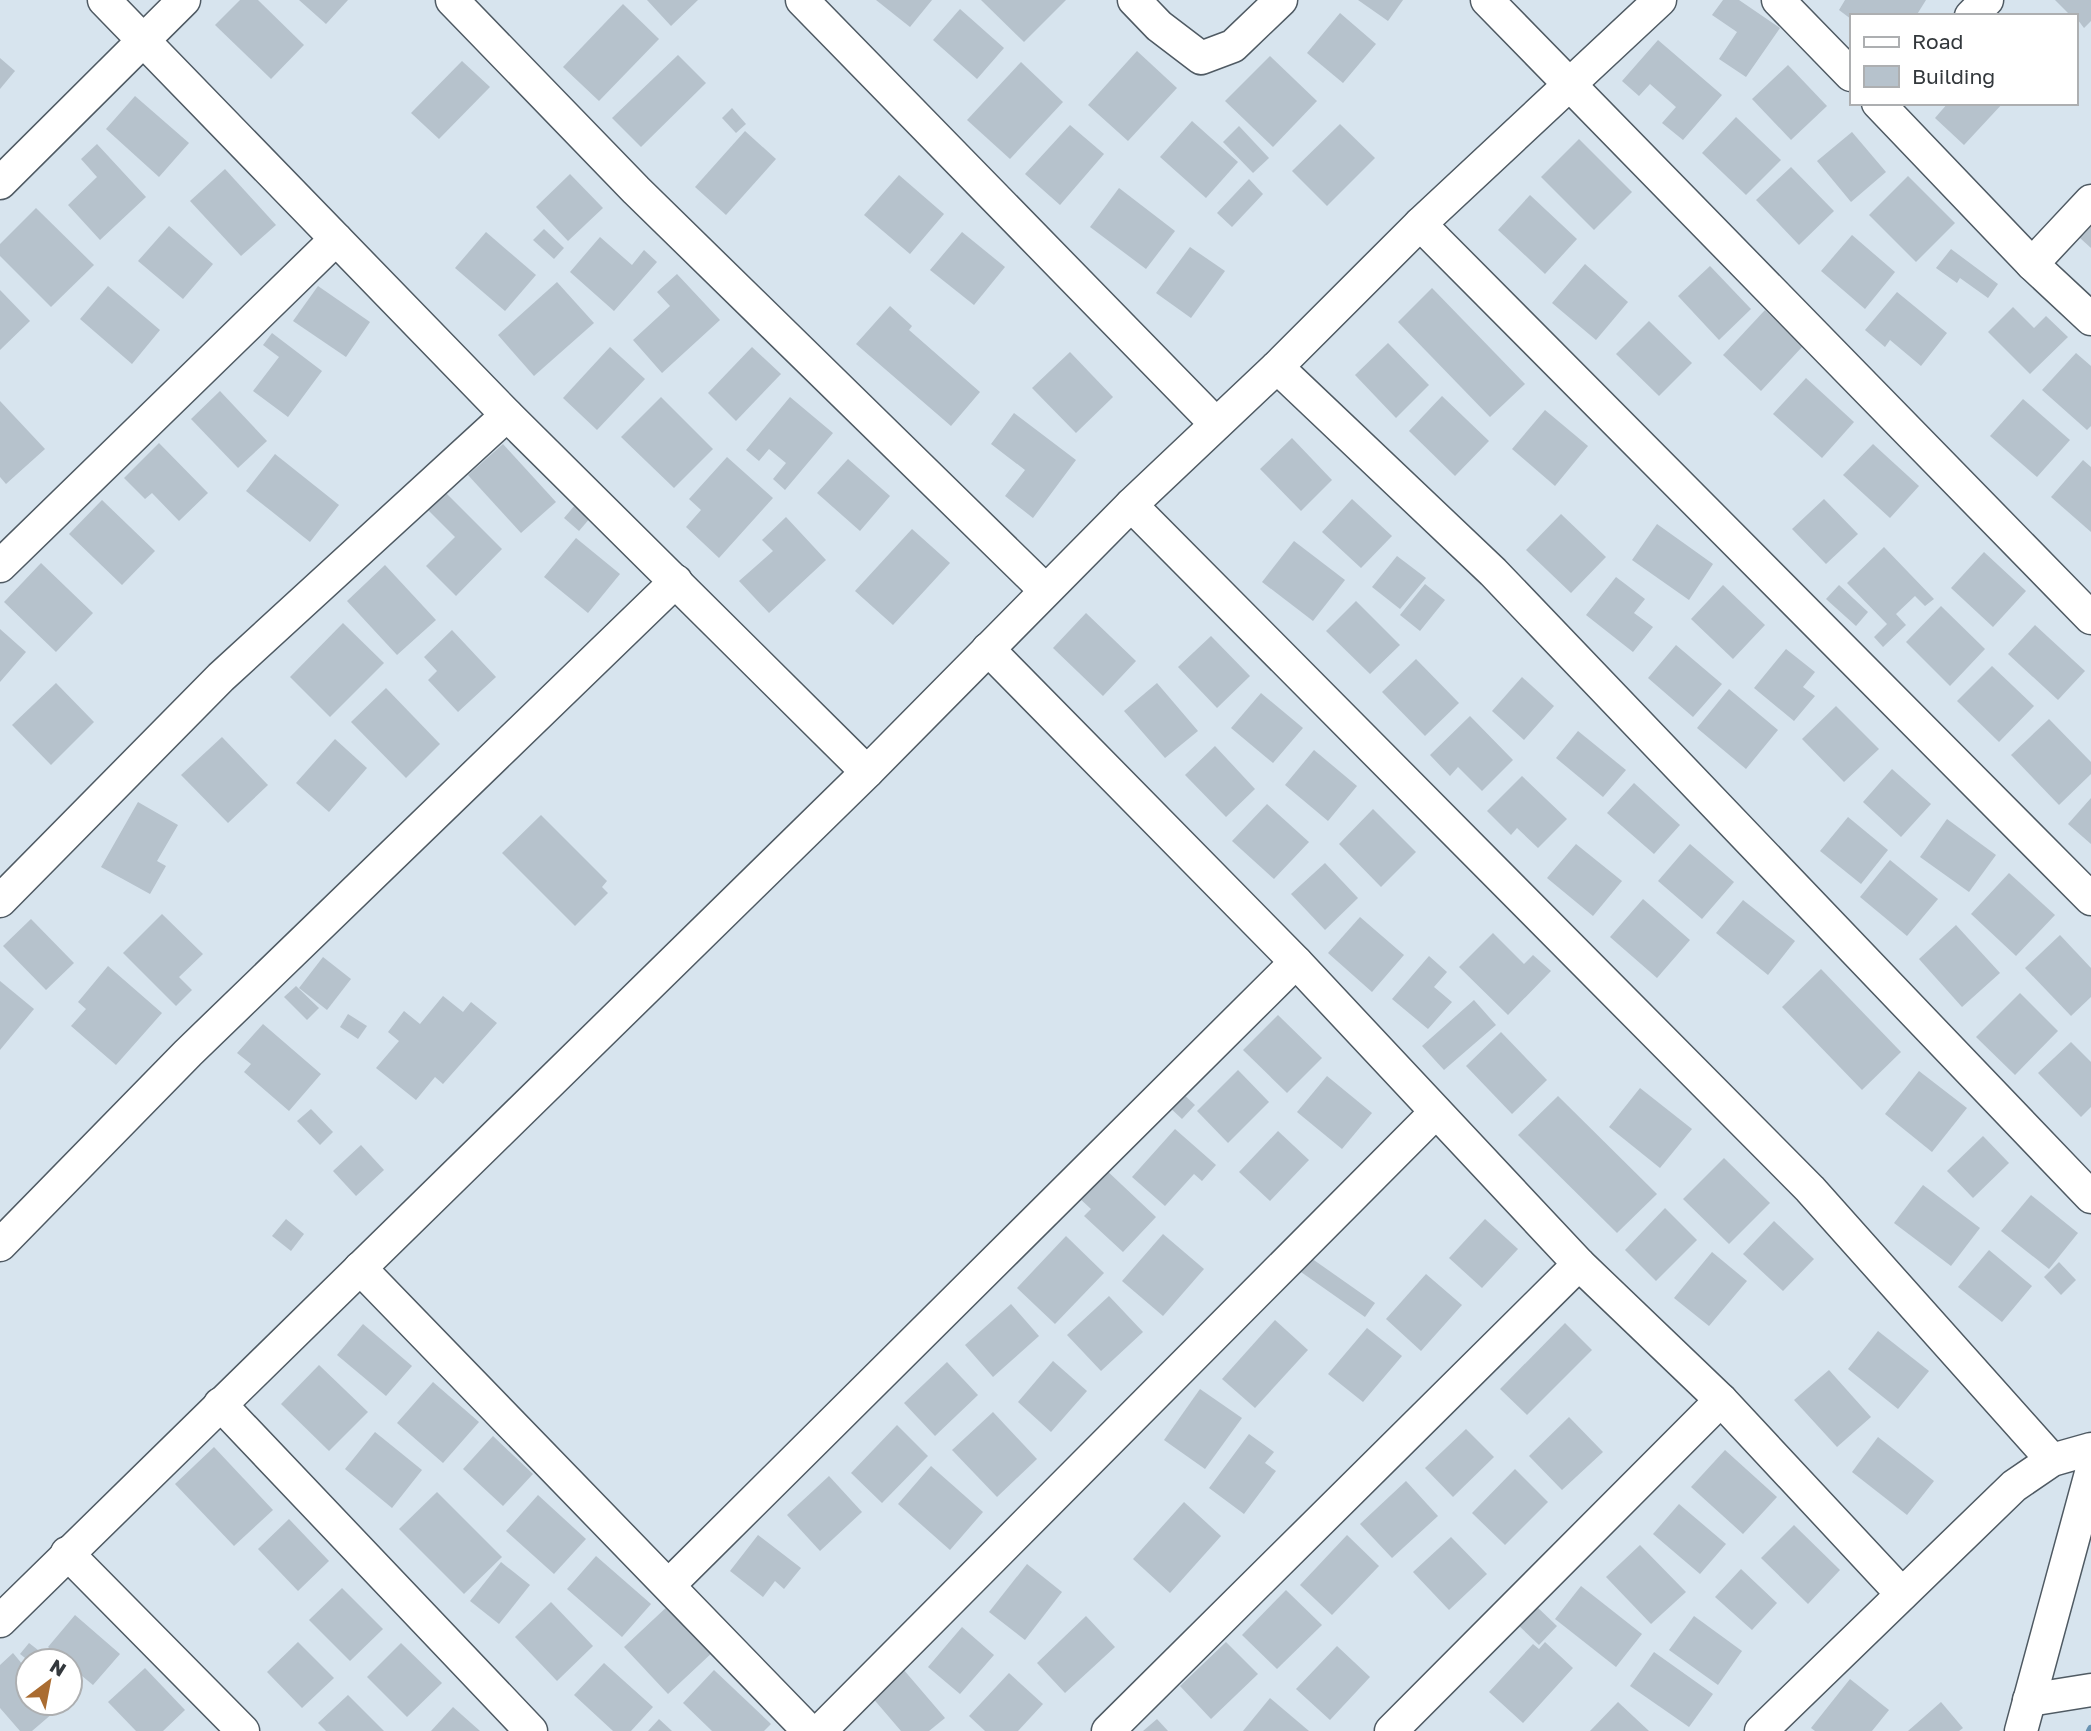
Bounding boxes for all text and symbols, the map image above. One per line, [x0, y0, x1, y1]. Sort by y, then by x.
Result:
legend [1850, 14, 2077, 105]
text: Road [1912, 28, 1963, 54]
text: Building [1912, 63, 1995, 89]
north arrow [14, 1647, 84, 1717]
text: N [46, 1654, 70, 1681]

